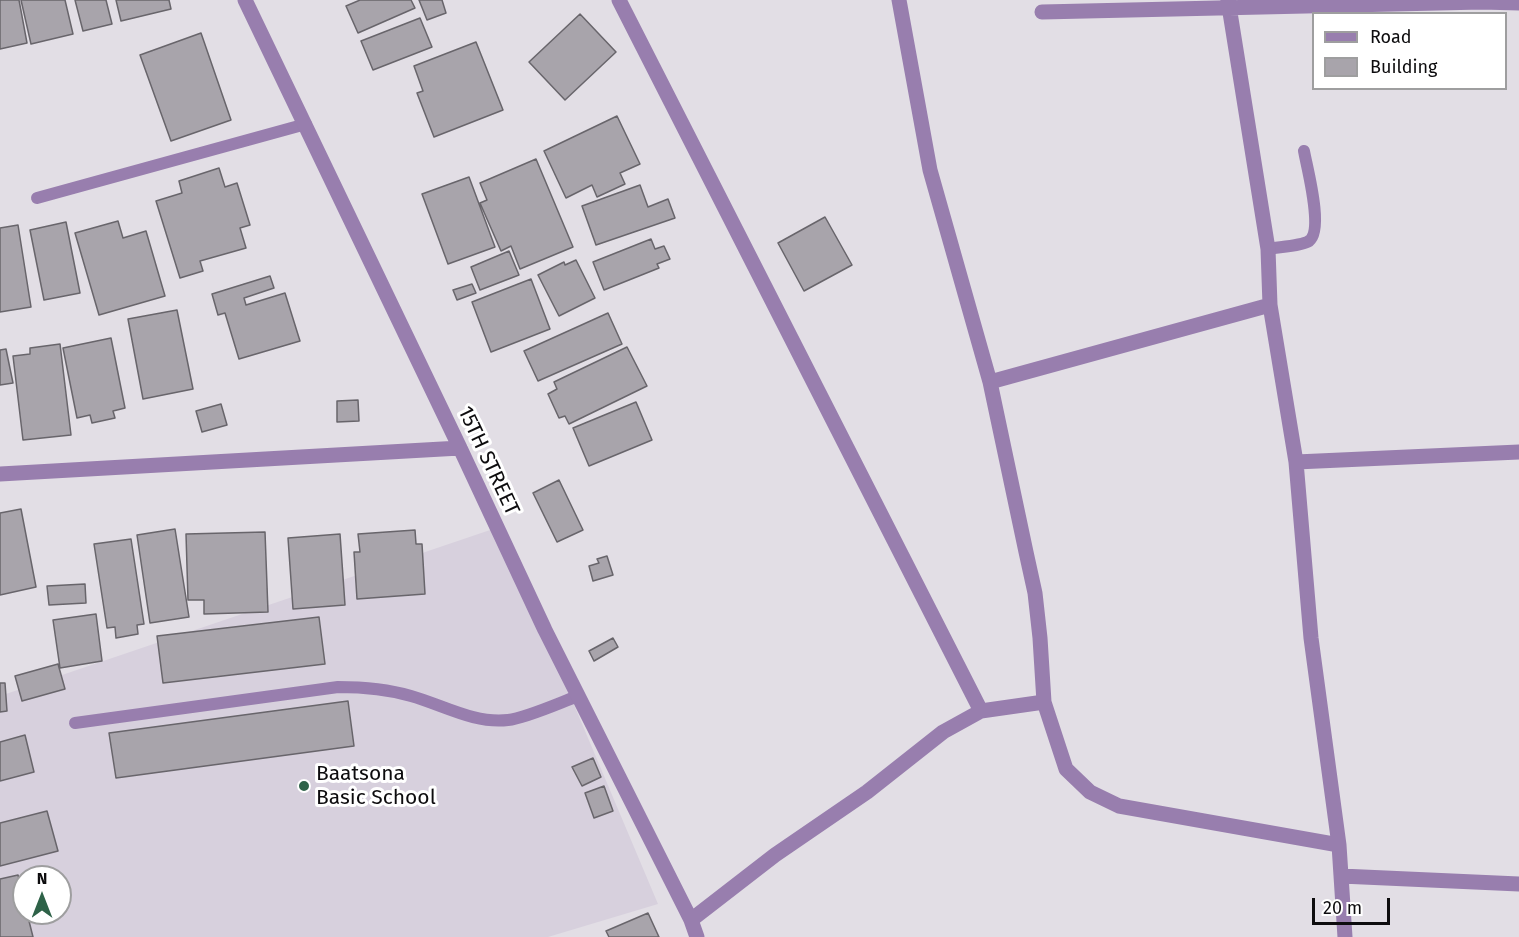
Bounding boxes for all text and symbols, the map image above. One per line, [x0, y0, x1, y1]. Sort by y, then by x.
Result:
legend [1312, 12, 1507, 90]
text: Road [1370, 26, 1412, 48]
text: Building [1370, 56, 1437, 78]
street label: 15TH STREET [452, 402, 524, 520]
place label: Baatsona Basic School [316, 761, 436, 811]
marker: Baatsona Basic School [297, 779, 311, 793]
north arrow [12, 865, 72, 925]
text: N [37, 869, 47, 888]
scale bar [1315, 886, 1393, 924]
text: 20 m [1323, 897, 1362, 919]

